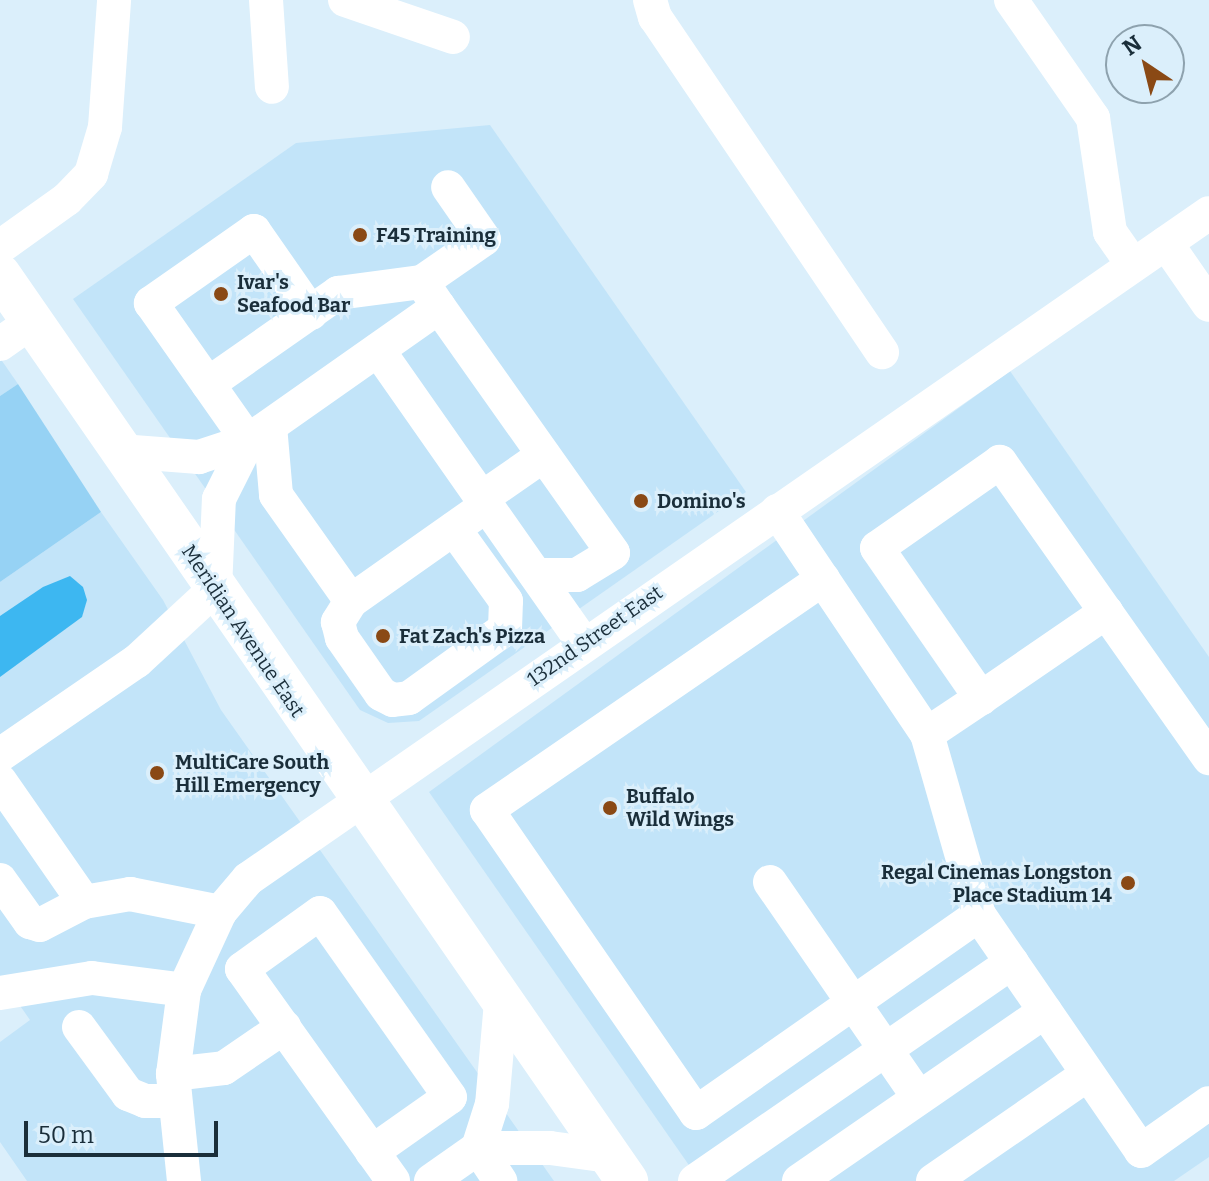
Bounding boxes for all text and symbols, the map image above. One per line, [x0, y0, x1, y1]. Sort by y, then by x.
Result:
north arrow [1105, 24, 1185, 104]
text: N [1117, 30, 1147, 62]
place label: F45 Training [376, 223, 496, 247]
marker: F45 Training [351, 226, 369, 244]
place label: Ivar's Seafood Bar [237, 270, 350, 317]
marker: Ivar's Seafood Bar [212, 285, 230, 303]
place label: Domino's [657, 489, 746, 513]
marker: Domino's [632, 492, 650, 510]
street label: Meridian Avenue East [177, 540, 309, 722]
street label: 132nd Street East [523, 581, 667, 691]
place label: Fat Zach's Pizza [399, 624, 545, 648]
marker: Fat Zach's Pizza [374, 627, 392, 645]
place label: MultiCare South Hill Emergency [175, 750, 329, 797]
marker: MultiCare South Hill Emergency [146, 762, 168, 784]
place label: Buffalo Wild Wings [626, 784, 734, 831]
marker: Buffalo Wild Wings [601, 799, 619, 817]
place label: Regal Cinemas Longston Place Stadium 14 [881, 860, 1112, 907]
marker: Regal Cinemas Longston Place Stadium 14 [1119, 874, 1137, 892]
scale bar [28, 1105, 222, 1155]
text: 50 m [38, 1121, 94, 1149]

